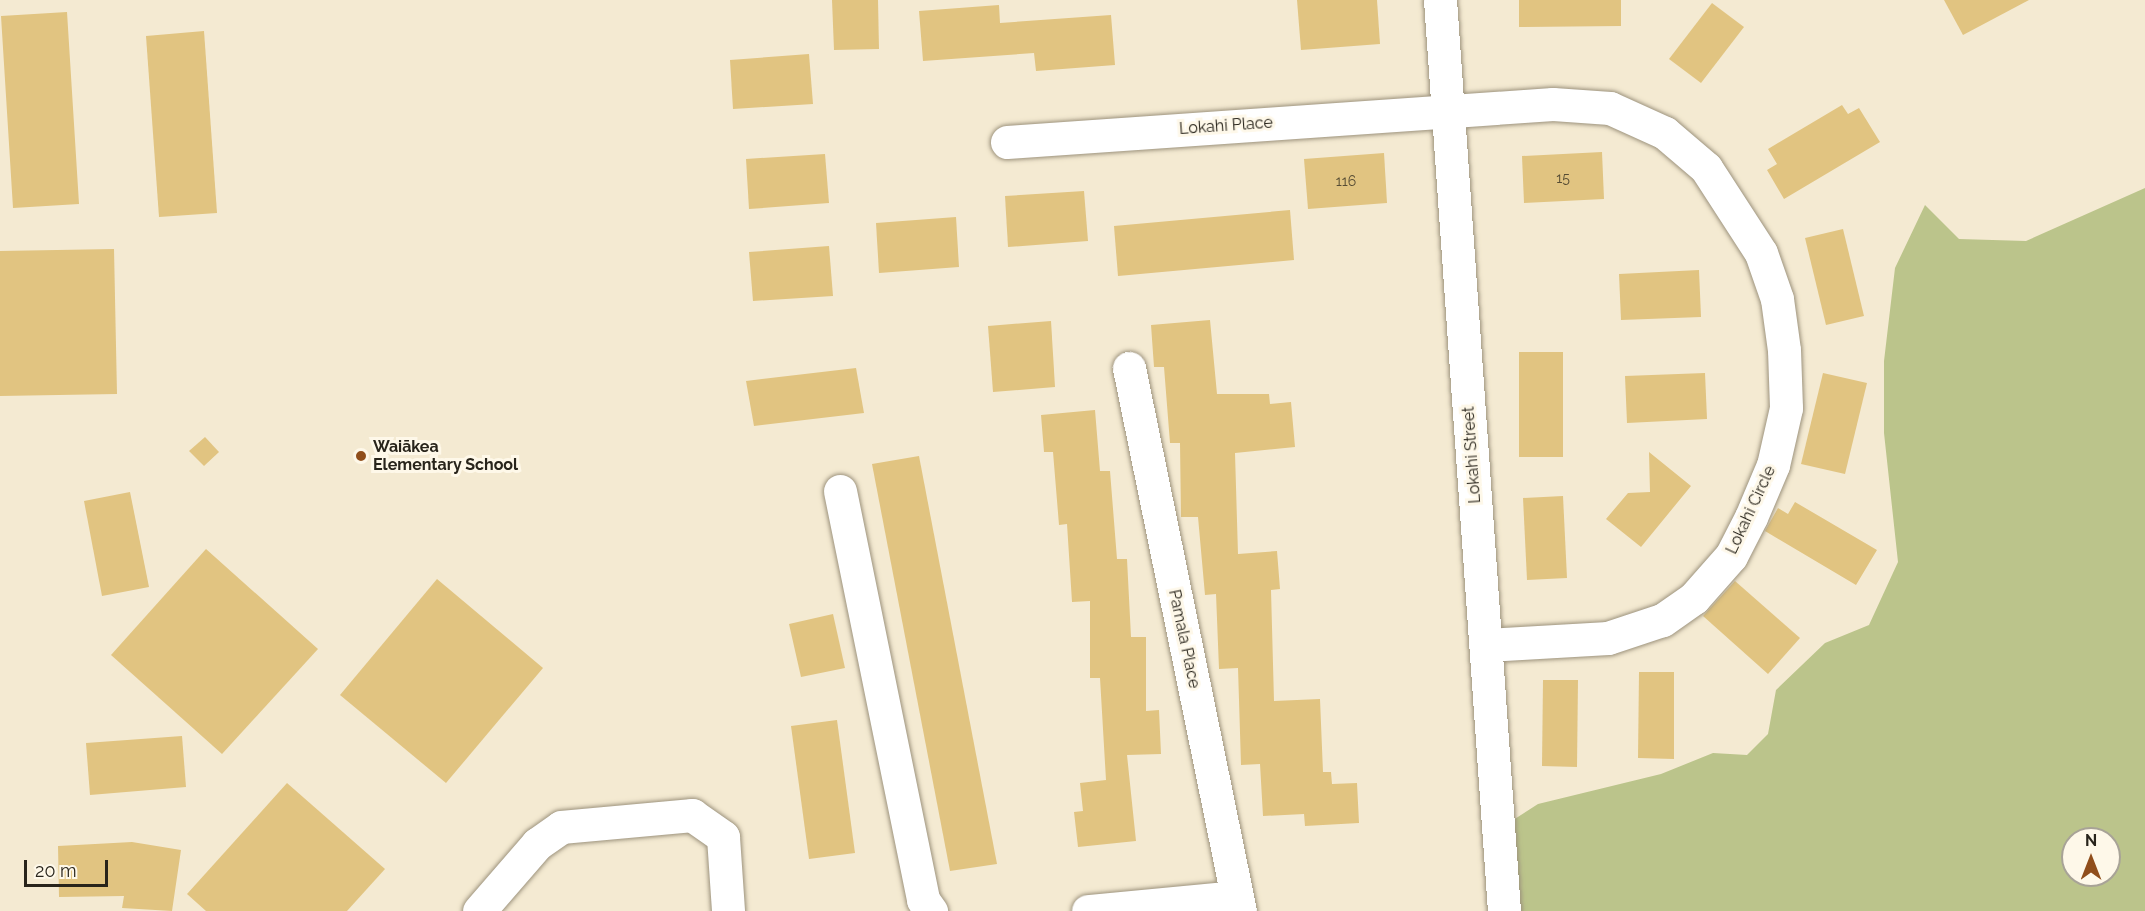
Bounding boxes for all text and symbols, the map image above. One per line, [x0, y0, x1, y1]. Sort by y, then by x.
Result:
street label: Lokahi Place [1179, 113, 1273, 139]
house number: 15 [1556, 170, 1570, 186]
house number: 116 [1336, 173, 1356, 189]
street label: Lokahi Street [1459, 406, 1485, 504]
place label: Waiākea Elementary School [373, 437, 518, 475]
marker: Waiākea Elementary School [354, 449, 368, 463]
street label: Lokahi Circle [1722, 463, 1780, 557]
street label: Pamala Place [1164, 588, 1204, 690]
north arrow [2061, 827, 2121, 887]
text: N [2085, 831, 2097, 850]
scale bar [27, 848, 111, 886]
text: 20 m [35, 860, 77, 881]

